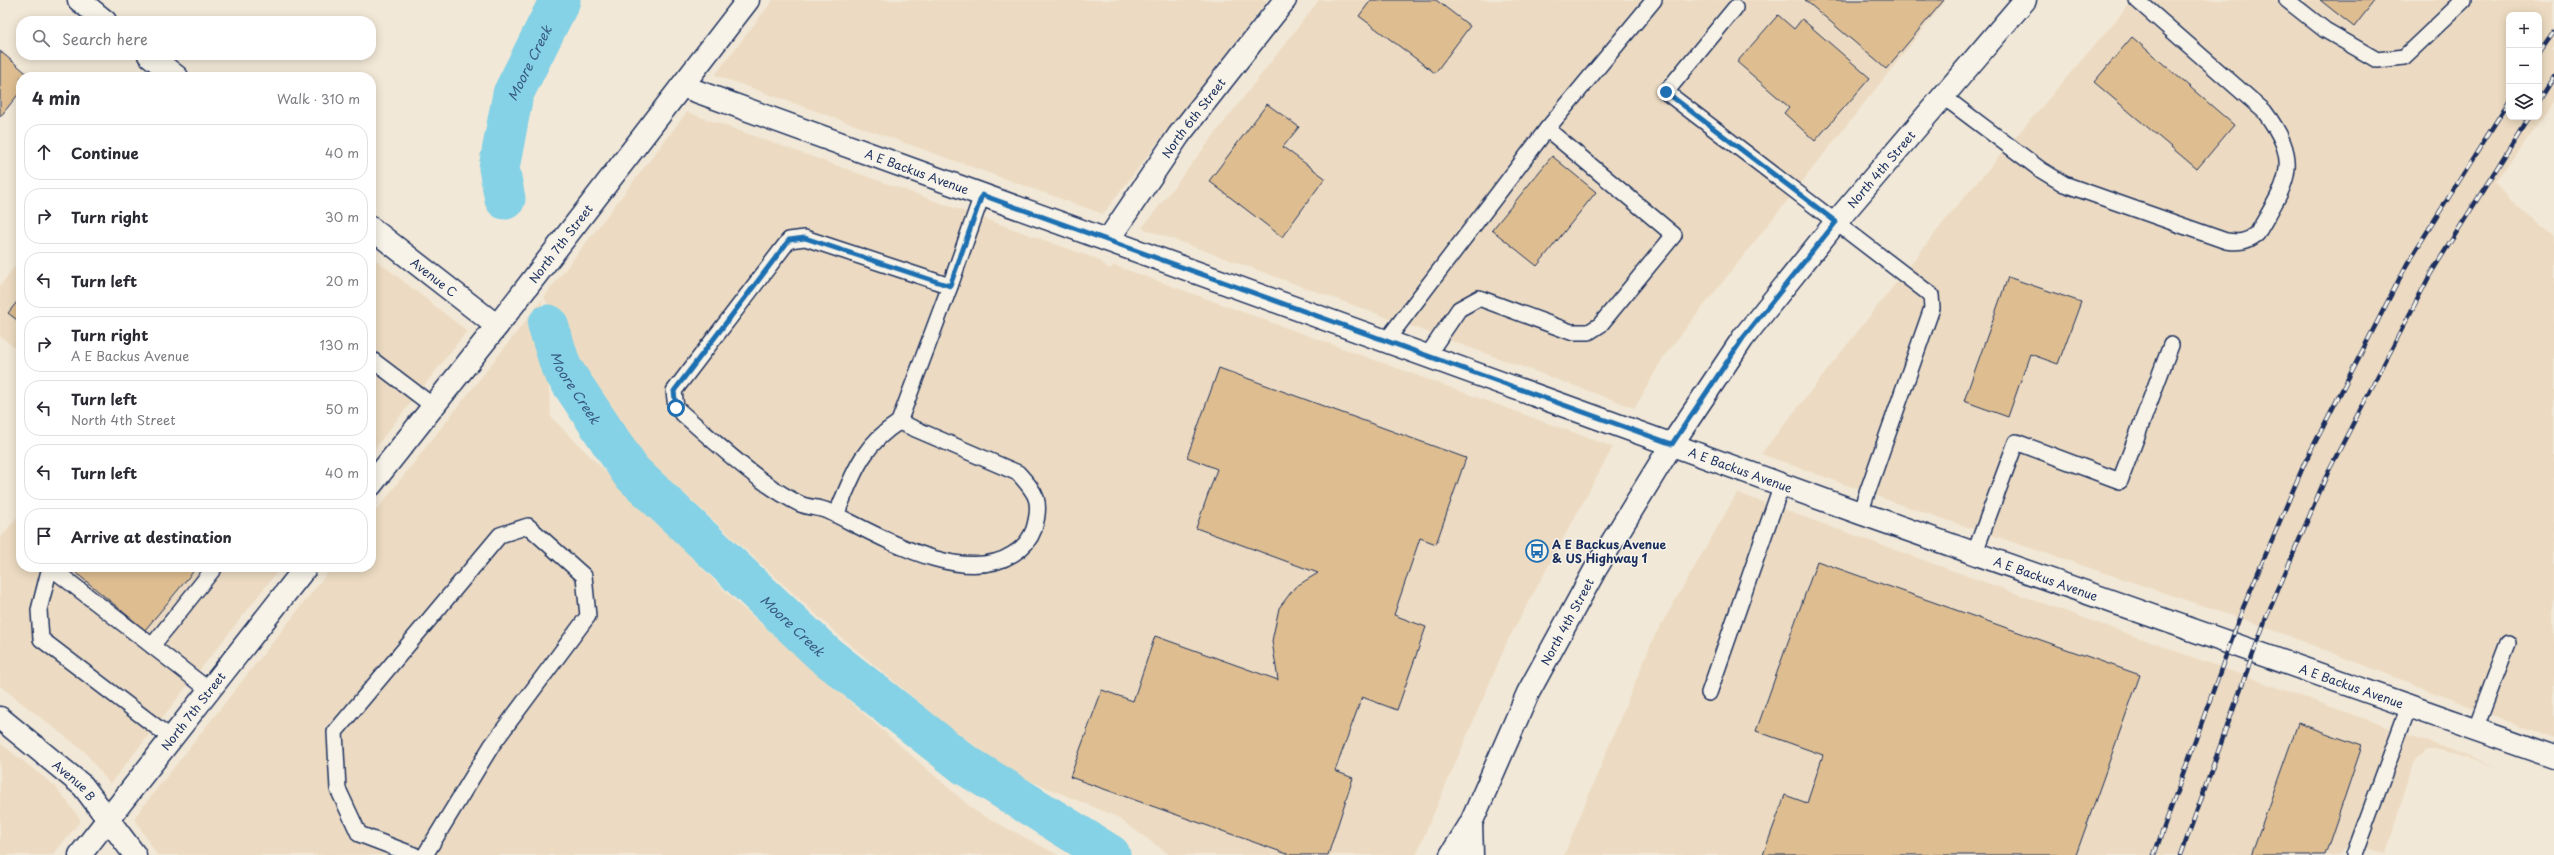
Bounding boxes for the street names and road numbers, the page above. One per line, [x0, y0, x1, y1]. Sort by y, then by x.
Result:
street label: North 6th Street [1157, 74, 1230, 161]
street label: North 4th Street [1843, 126, 1919, 212]
street label: A E Backus Avenue [863, 144, 972, 198]
street label: North 7th Street [524, 200, 597, 287]
street label: Avenue C [407, 253, 461, 301]
street label: A E Backus Avenue [1686, 443, 1795, 497]
street label: A E Backus Avenue [1991, 552, 2101, 605]
street label: North 4th Street [1536, 575, 1598, 668]
street label: A E Backus Avenue [2297, 659, 2406, 713]
street label: North 7th Street [157, 668, 229, 754]
street label: Avenue B [49, 756, 100, 804]

